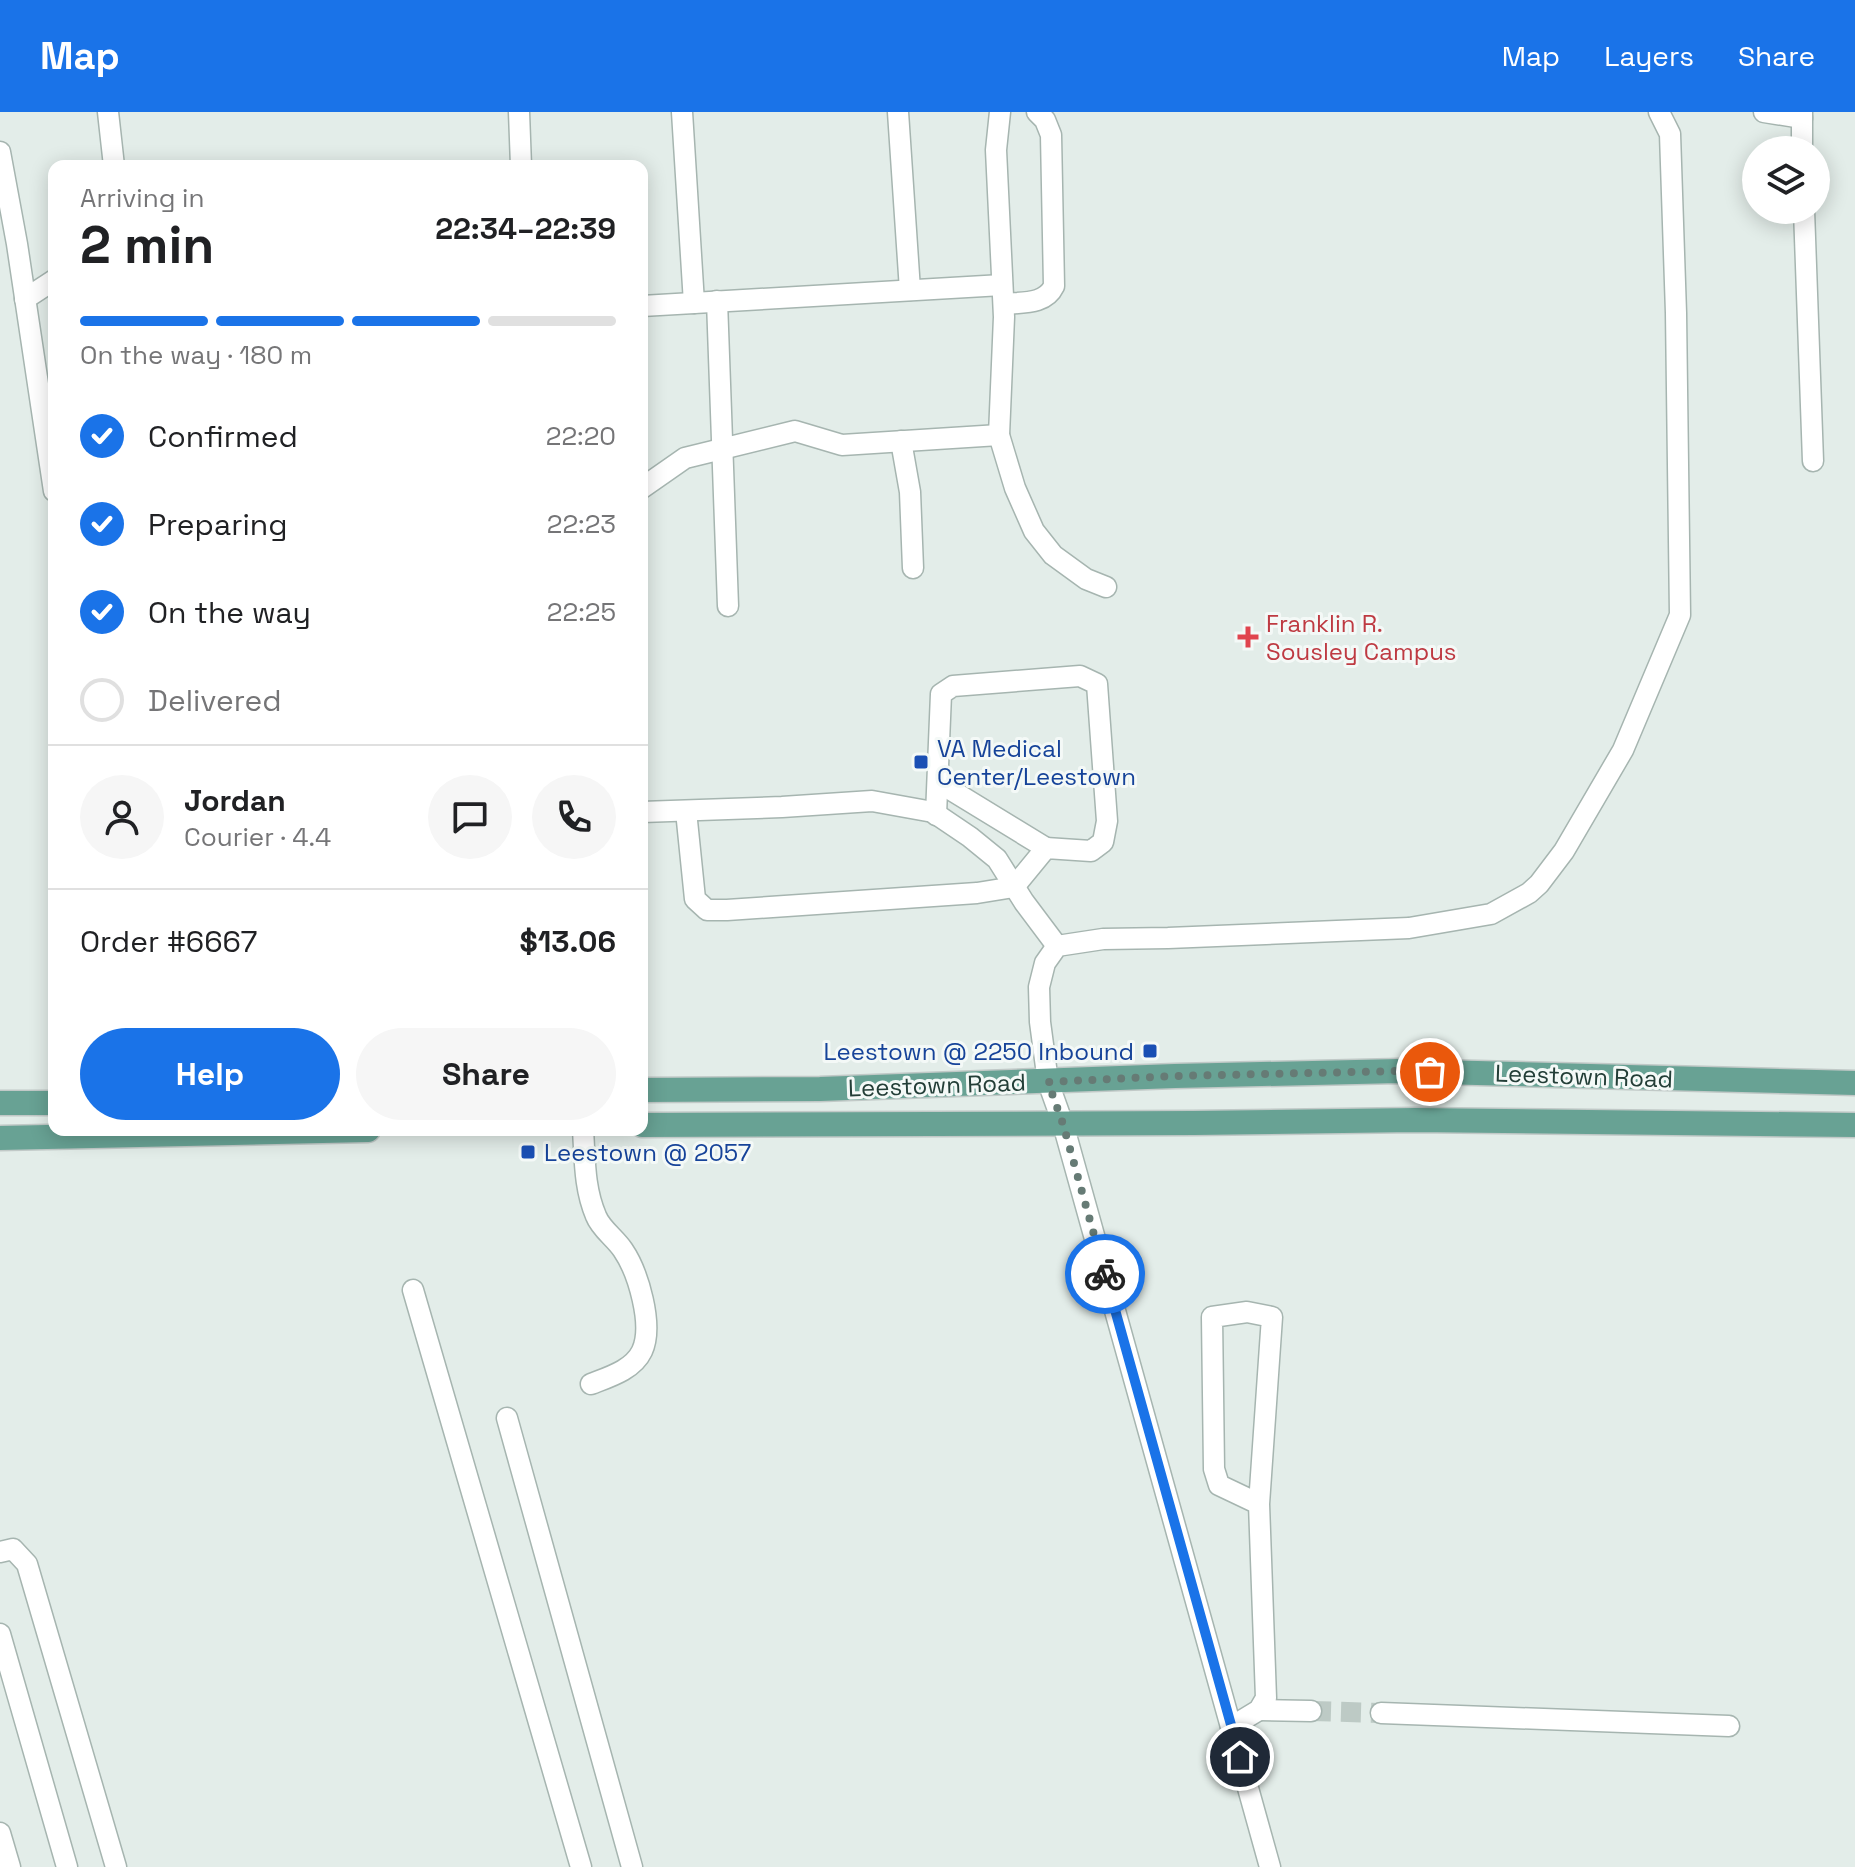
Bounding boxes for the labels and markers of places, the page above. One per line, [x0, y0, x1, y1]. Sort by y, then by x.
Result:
place label: Franklin R. Sousley Campus [1266, 608, 1456, 667]
marker: Franklin R. Sousley Campus [1237, 626, 1259, 648]
place label: VA Medical Center/Leestown [937, 733, 1136, 792]
marker: VA Medical Center/Leestown [912, 753, 930, 771]
place label: Leestown @ 2250 Inbound [824, 1036, 1134, 1067]
pin [1396, 1038, 1464, 1106]
marker: Leestown @ 2250 Inbound [1141, 1042, 1159, 1060]
place label: Leestown @ 2057 [544, 1137, 751, 1168]
marker: Leestown @ 2057 [519, 1143, 537, 1161]
pin [1206, 1723, 1274, 1791]

